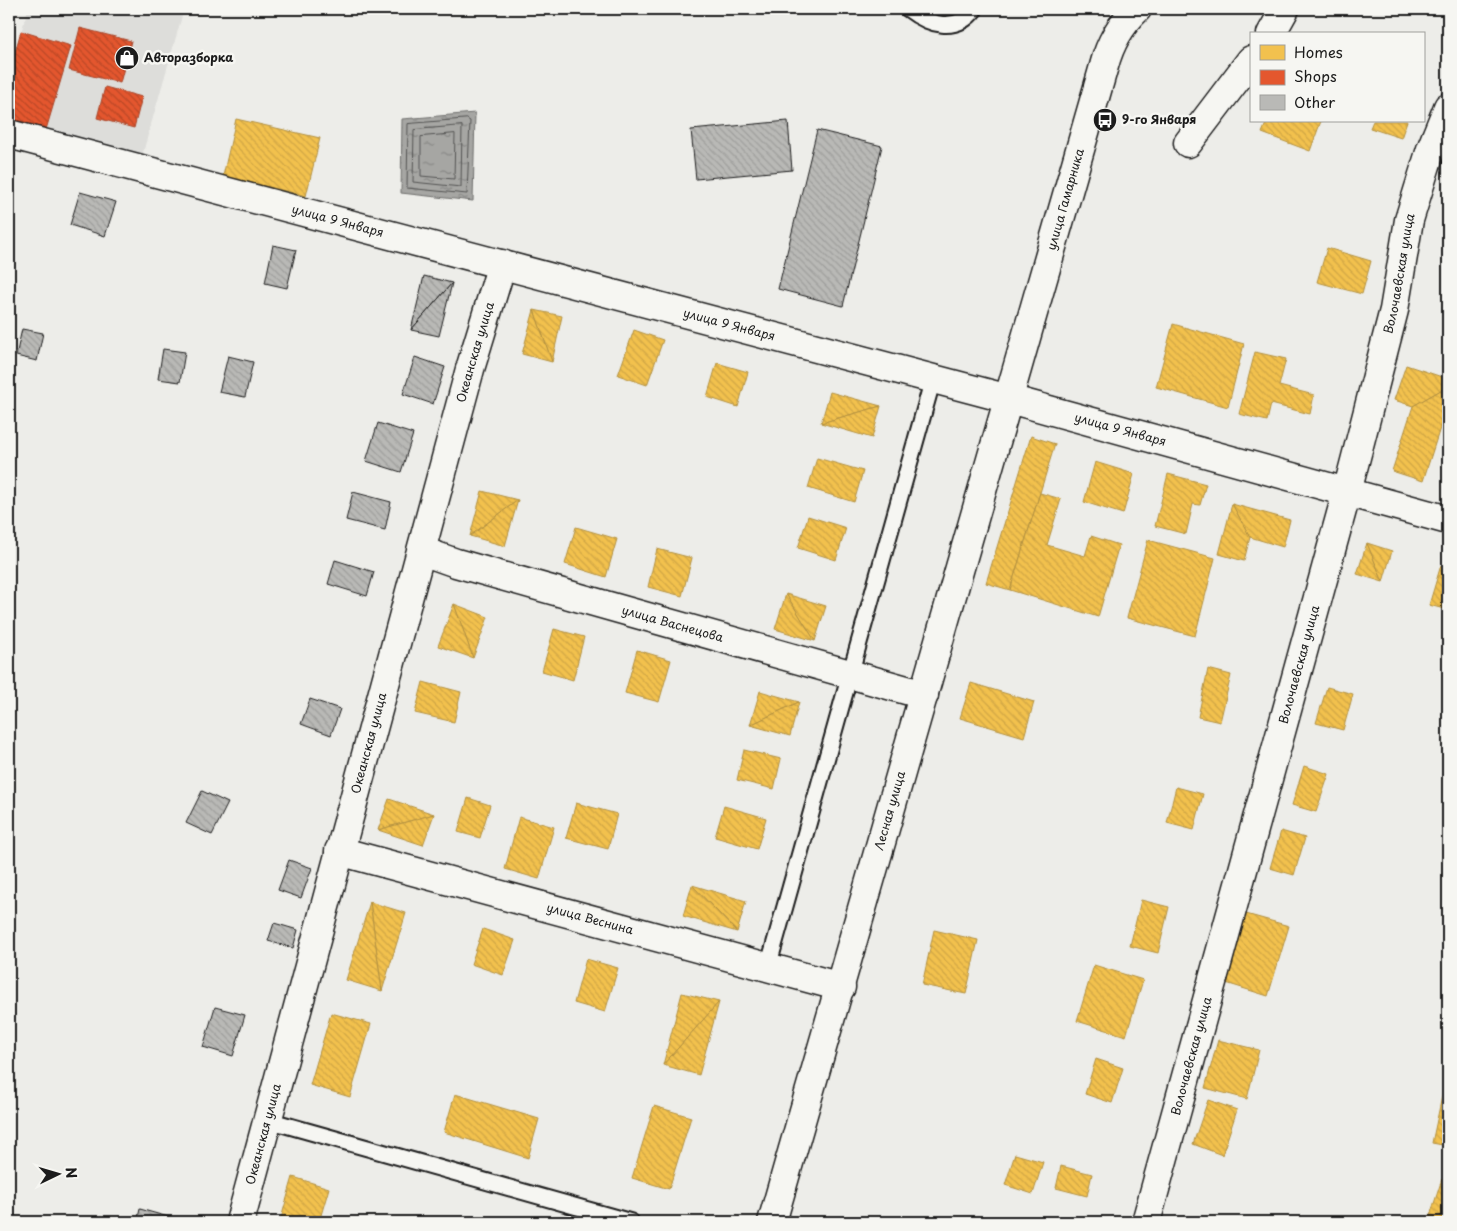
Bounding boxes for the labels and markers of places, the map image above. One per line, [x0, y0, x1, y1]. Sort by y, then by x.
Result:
shop icon: Авторазборка [114, 45, 140, 71]
place label: Авторазборка [144, 48, 233, 66]
bus stop icon: 9-го Января [1092, 107, 1118, 133]
place label: 9-го Января [1122, 110, 1197, 128]

